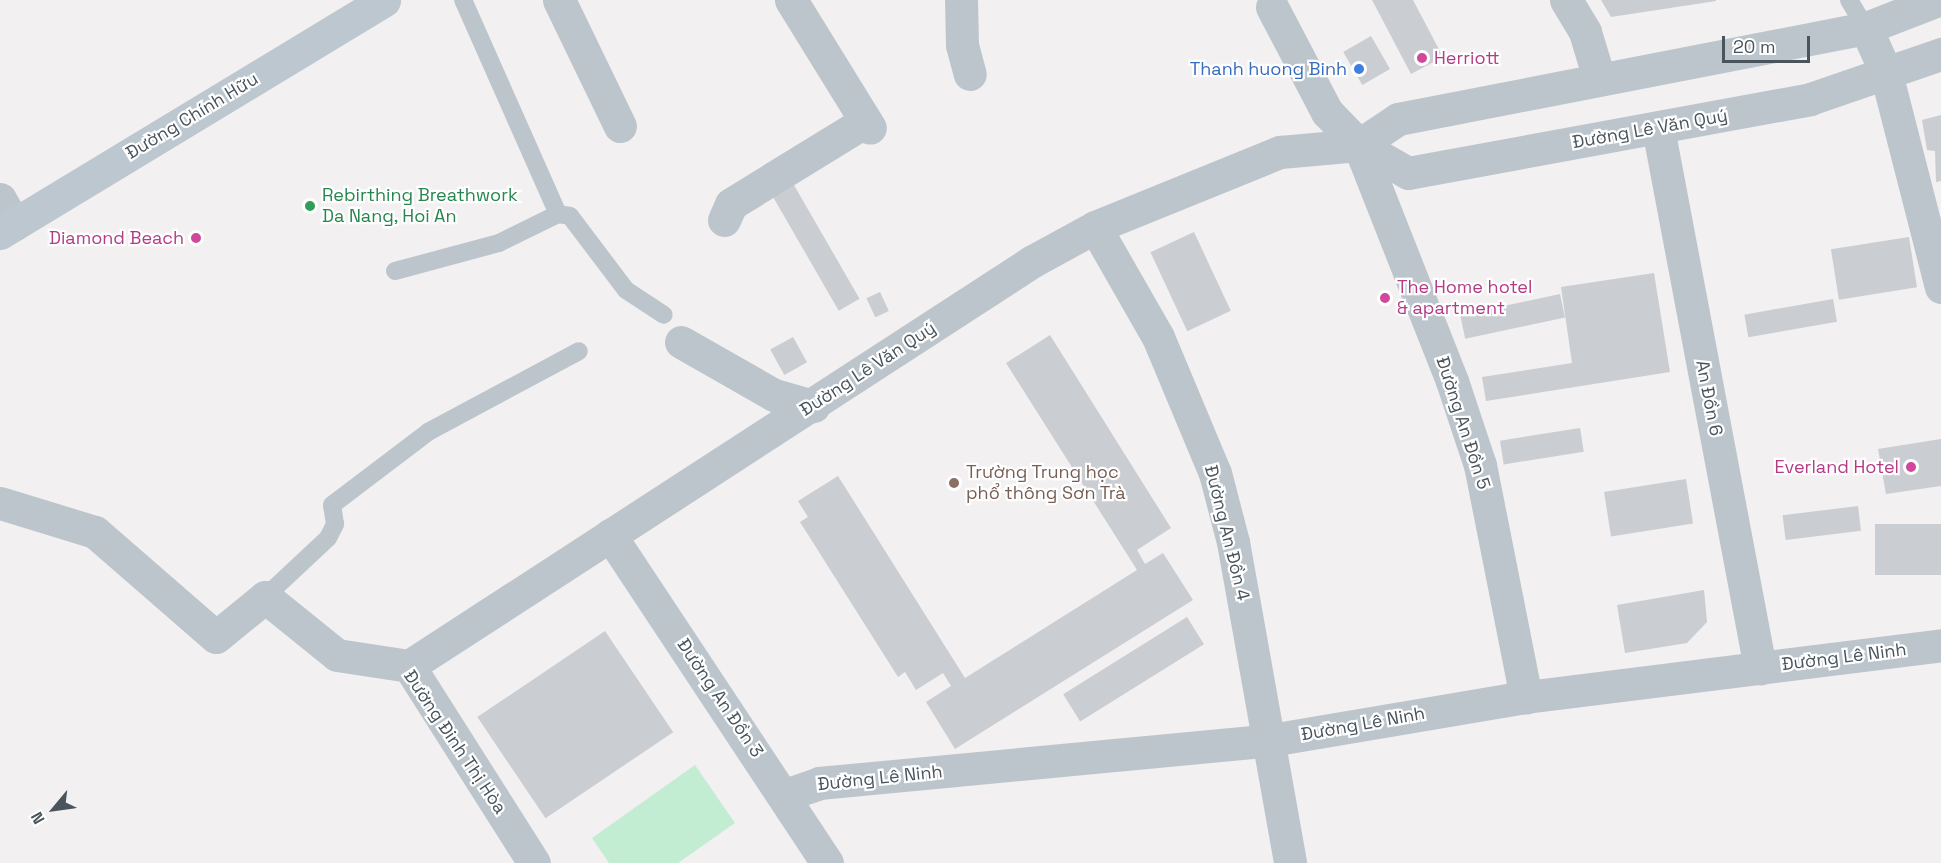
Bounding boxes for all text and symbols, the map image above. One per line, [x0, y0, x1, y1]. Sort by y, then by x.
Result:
scale bar [1725, 24, 1814, 62]
text: 20 m [1733, 35, 1776, 58]
place label: Herriott [1434, 47, 1500, 69]
marker: Herriott [1415, 51, 1429, 65]
place label: Thanh huong Binh [1190, 58, 1347, 80]
marker: Thanh huong Binh [1352, 62, 1366, 76]
street label: Đường Chính Hữu [122, 68, 262, 164]
street label: Đường Lê Văn Quý [1571, 105, 1729, 153]
place label: Rebirthing Breathwork Da Nang, Hoi An [322, 185, 518, 228]
marker: Rebirthing Breathwork Da Nang, Hoi An [303, 199, 317, 213]
place label: Diamond Beach [49, 227, 184, 249]
marker: Diamond Beach [189, 231, 203, 245]
place label: The Home hotel & apartment [1397, 277, 1532, 320]
marker: The Home hotel & apartment [1378, 291, 1392, 305]
street label: Đường Lê Văn Quý [796, 317, 940, 421]
street label: Đường An Đồn 5 [1431, 354, 1495, 492]
street label: An Đồn 6 [1691, 358, 1727, 438]
place label: Everland Hotel [1774, 456, 1899, 478]
marker: Everland Hotel [1904, 460, 1918, 474]
place label: Trường Trung học phổ thông Sơn Trà [966, 462, 1126, 504]
street label: Đường An Đồn 4 [1200, 463, 1254, 603]
marker: Trường Trung học phổ thông Sơn Trà [947, 476, 961, 490]
street label: Đường An Đồn 3 [672, 635, 768, 761]
street label: Đường Lê Ninh [1780, 639, 1908, 675]
street label: Đường Đinh Thị Hòa [399, 666, 511, 818]
street label: Đường Lê Ninh [1299, 702, 1427, 746]
street label: Đường Lê Ninh [817, 761, 943, 795]
north arrow [24, 779, 84, 839]
text: N [26, 808, 50, 828]

